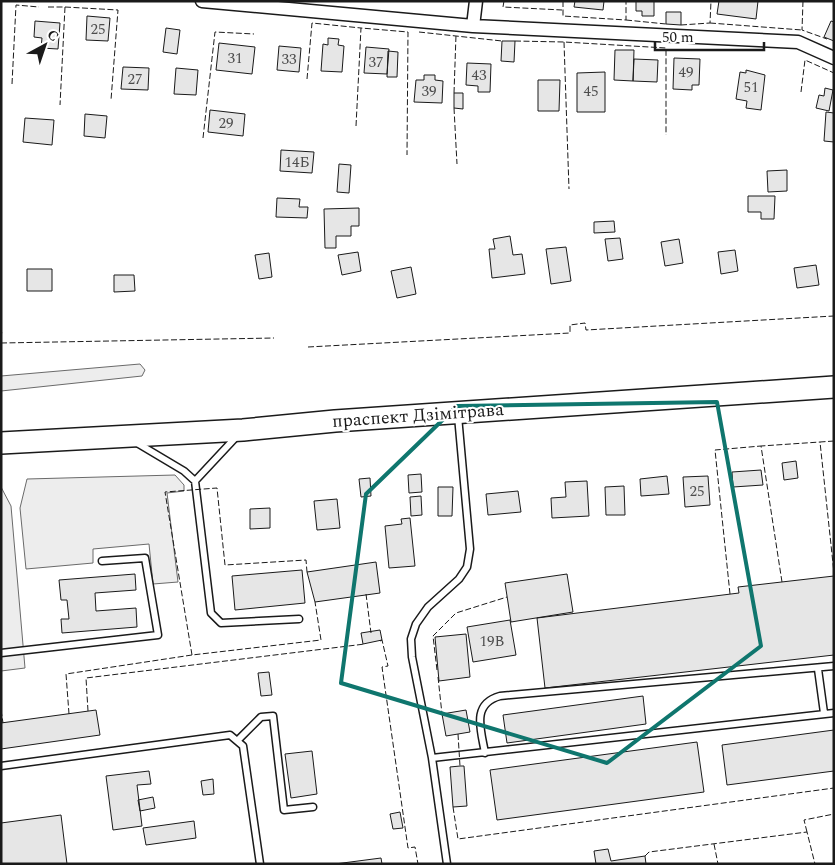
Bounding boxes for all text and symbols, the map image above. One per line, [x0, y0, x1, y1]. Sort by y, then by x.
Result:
house number: 25 [90, 18, 106, 41]
north arrow [20, 20, 70, 70]
scale bar [655, 20, 764, 52]
text: С [42, 24, 64, 47]
text: 50 m [662, 26, 694, 49]
house number: 31 [227, 47, 243, 70]
house number: 33 [281, 48, 297, 71]
house number: 37 [368, 51, 384, 74]
house number: 49 [678, 61, 694, 84]
house number: 43 [471, 64, 487, 87]
house number: 27 [127, 68, 143, 91]
house number: 51 [743, 76, 759, 99]
house number: 39 [421, 80, 437, 103]
house number: 45 [583, 80, 599, 103]
house number: 29 [218, 112, 234, 135]
house number: 14Б [284, 151, 310, 174]
street label: праспект Дзімітрава [331, 396, 505, 435]
house number: 25 [689, 480, 705, 503]
house number: 19В [480, 630, 505, 653]

